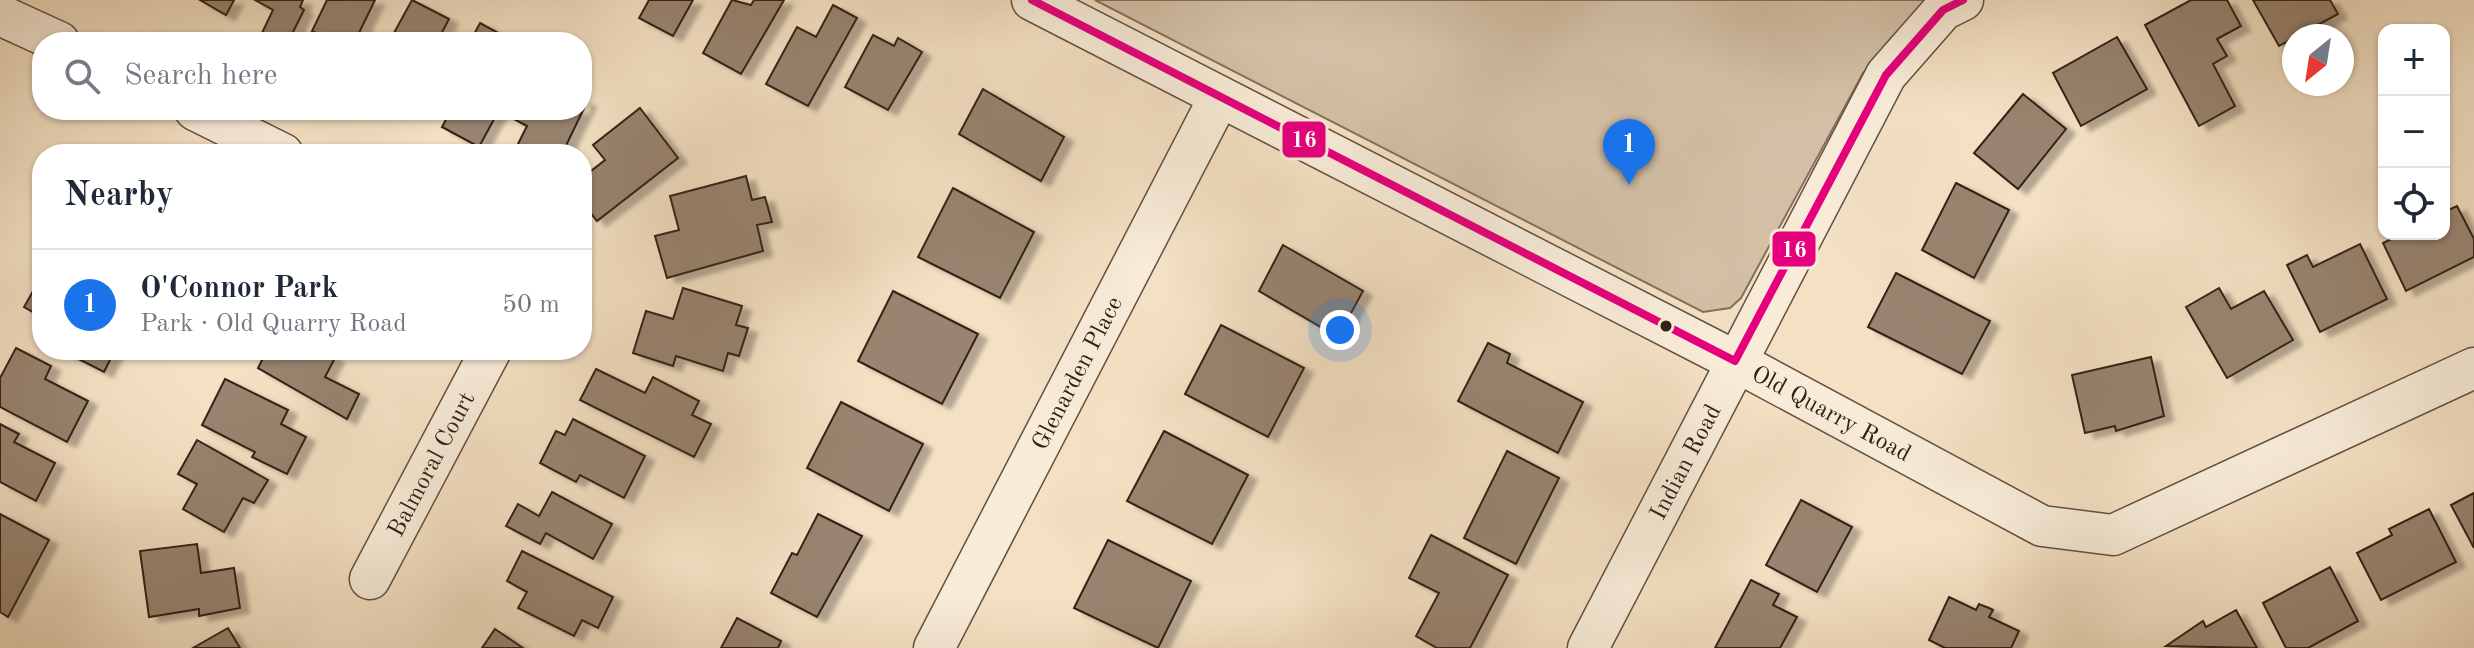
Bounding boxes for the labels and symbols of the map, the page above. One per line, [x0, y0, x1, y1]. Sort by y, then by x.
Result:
north arrow [2282, 24, 2354, 96]
pin: 1 [1603, 119, 1655, 185]
line badge: 16 [1281, 120, 1327, 159]
text: 16 [1291, 130, 1317, 152]
line badge: 16 [1771, 230, 1817, 268]
text: 16 [1781, 240, 1807, 262]
street label: Glenarden Place [1029, 293, 1128, 454]
your location [1320, 310, 1360, 350]
unlabelled marker [1658, 318, 1674, 334]
street label: Old Quarry Road [1747, 362, 1914, 467]
street label: Balmoral Court [385, 389, 480, 541]
street label: Indian Road [1647, 401, 1726, 524]

